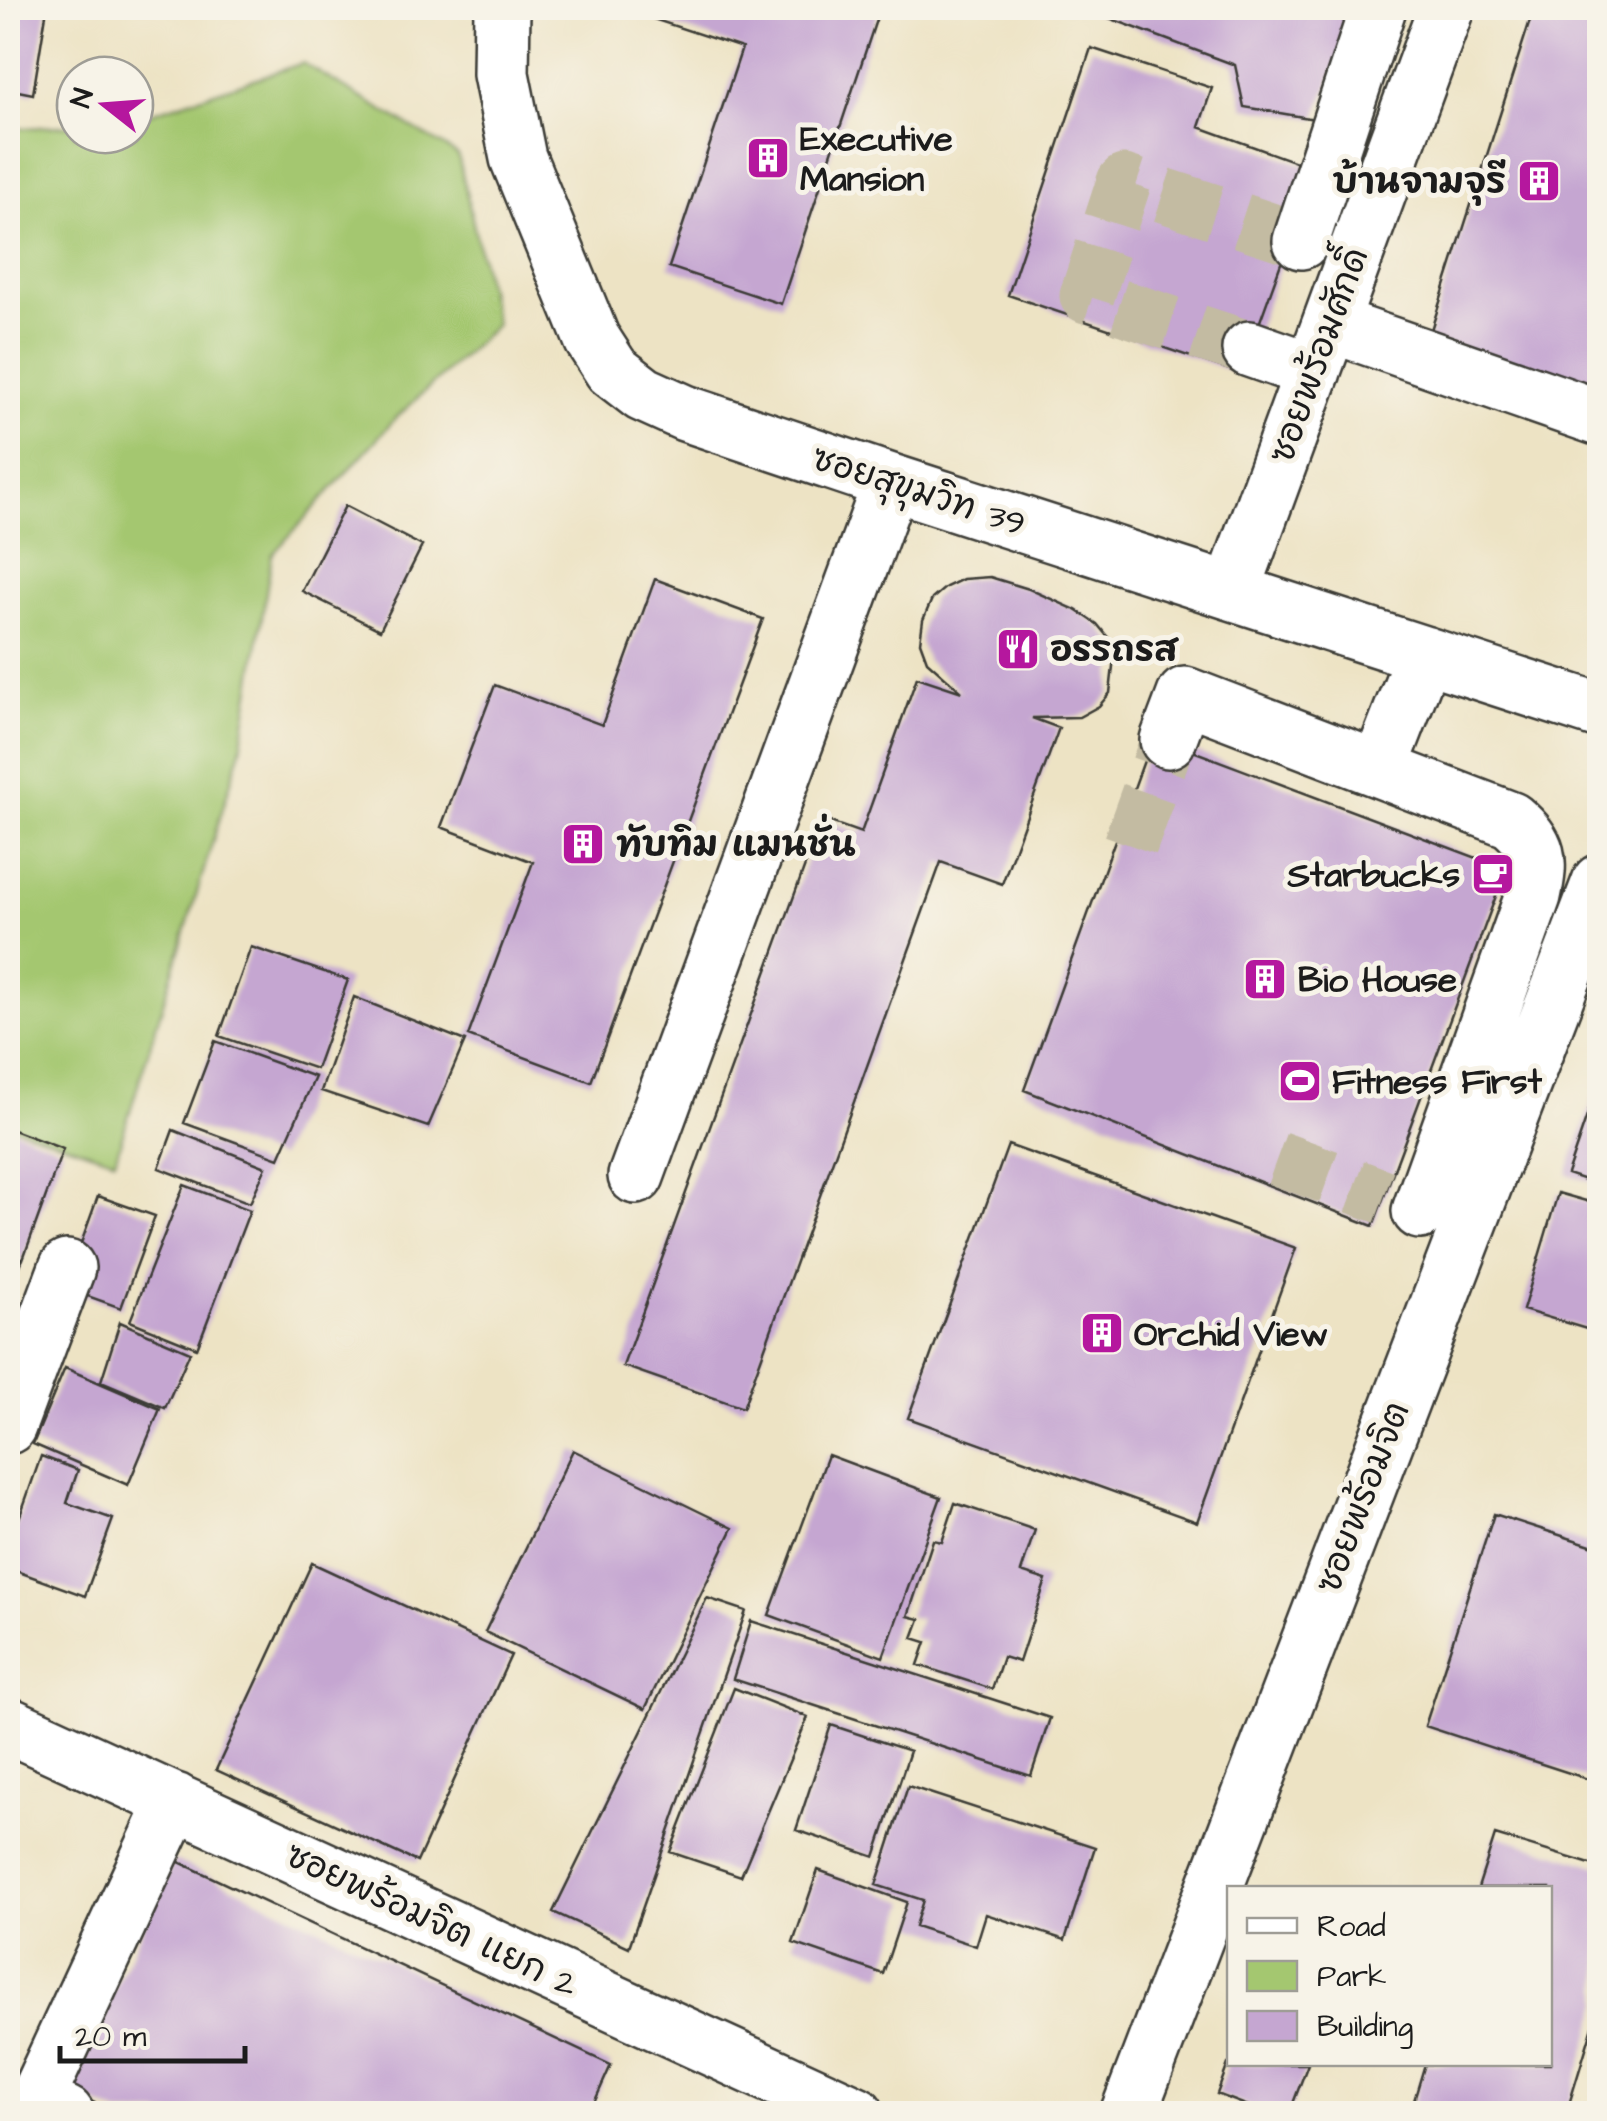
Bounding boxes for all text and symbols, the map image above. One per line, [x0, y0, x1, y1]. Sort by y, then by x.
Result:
north arrow [55, 55, 155, 155]
text: N [61, 84, 104, 112]
place label: Executive Mansion [800, 115, 953, 204]
building icon: Executive Mansion [745, 135, 791, 181]
place label: บ้านจามจุรี [1333, 158, 1506, 207]
building icon: บ้านจามจุรี [1516, 158, 1562, 204]
street label: ซอยพร้อมศักดิ์ [1250, 238, 1381, 470]
street label: ซอยสุขุมวิท 39 [805, 434, 1032, 550]
restaurant icon: อรรถรส [995, 626, 1041, 672]
place label: อรรถรส [1050, 626, 1179, 675]
place label: ทับทิม แมนชั่น [616, 813, 856, 870]
building icon: ทับทิม แมนชั่น [560, 821, 606, 867]
place label: Starbucks [1287, 851, 1460, 900]
cafe icon: Starbucks [1470, 851, 1516, 897]
building icon: Bio House [1242, 956, 1288, 1002]
place label: Bio House [1298, 956, 1457, 1005]
sports icon: Fitness First [1277, 1058, 1323, 1104]
place label: Fitness First [1332, 1058, 1543, 1107]
building icon: Orchid View [1079, 1310, 1125, 1356]
place label: Orchid View [1134, 1310, 1328, 1359]
street label: ซอยพร้อมจิต [1304, 1395, 1422, 1600]
street label: ซอยพร้อมจิต แยก 2 [277, 1831, 585, 2010]
legend [1227, 1886, 1552, 2066]
text: Road [1317, 1906, 1386, 1948]
text: Park [1317, 1956, 1386, 1998]
scale bar [60, 2001, 245, 2063]
text: Building [1317, 2006, 1413, 2049]
text: 20 m [75, 2016, 147, 2058]

